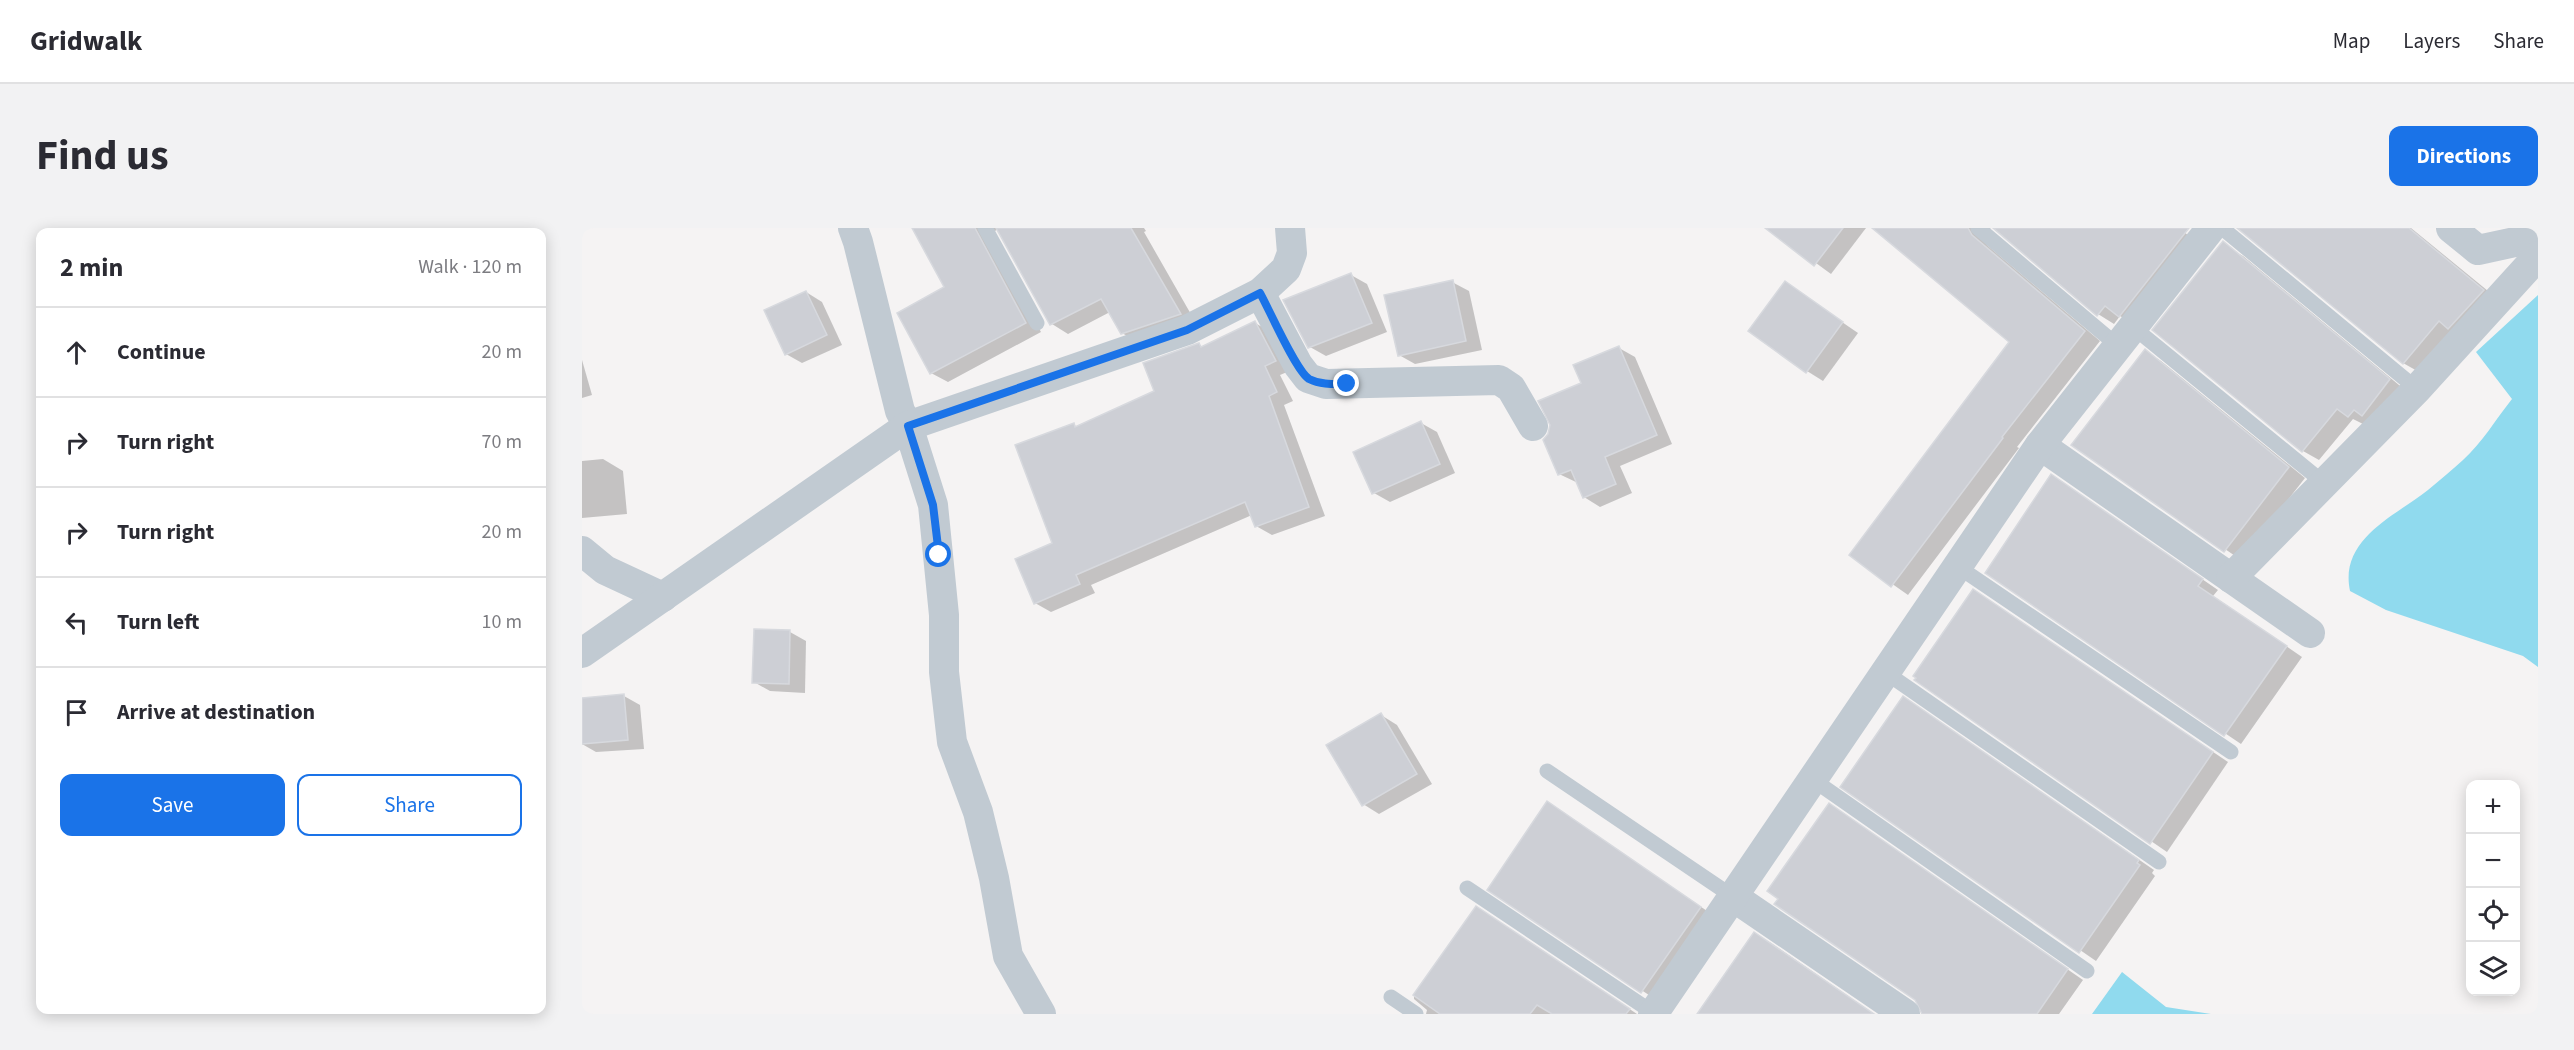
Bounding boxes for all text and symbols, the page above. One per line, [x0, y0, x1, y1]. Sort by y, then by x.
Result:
text: Gridwalk [30, 21, 142, 61]
text: Map [2333, 26, 2370, 56]
text: Layers [2403, 26, 2460, 56]
text: Share [2493, 26, 2544, 56]
text: Find us [36, 126, 169, 186]
button: Directions [2389, 126, 2538, 186]
text: 2 min [60, 249, 123, 286]
text: Walk · 120 m [418, 253, 522, 281]
icon: ahead [60, 336, 93, 369]
text: Continue [117, 336, 206, 368]
text: 20 m [482, 338, 522, 366]
route end [1333, 370, 1359, 396]
icon: right [60, 426, 93, 459]
text: Turn right [117, 426, 214, 458]
text: 70 m [482, 428, 522, 456]
icon: right [60, 516, 93, 549]
text: Turn right [117, 516, 214, 548]
text: 20 m [482, 518, 522, 546]
route start [925, 541, 951, 567]
icon: left [60, 606, 93, 639]
text: Turn left [117, 606, 199, 638]
text: 10 m [482, 608, 522, 636]
icon: arrive [60, 696, 93, 729]
text: Arrive at destination [117, 696, 315, 728]
button: Save [60, 774, 285, 836]
button: Share [297, 774, 522, 836]
map controls [2466, 780, 2520, 996]
button: + [2466, 780, 2520, 834]
button: − [2466, 834, 2520, 888]
button: locate [2466, 888, 2520, 942]
button: layers [2466, 942, 2520, 996]

